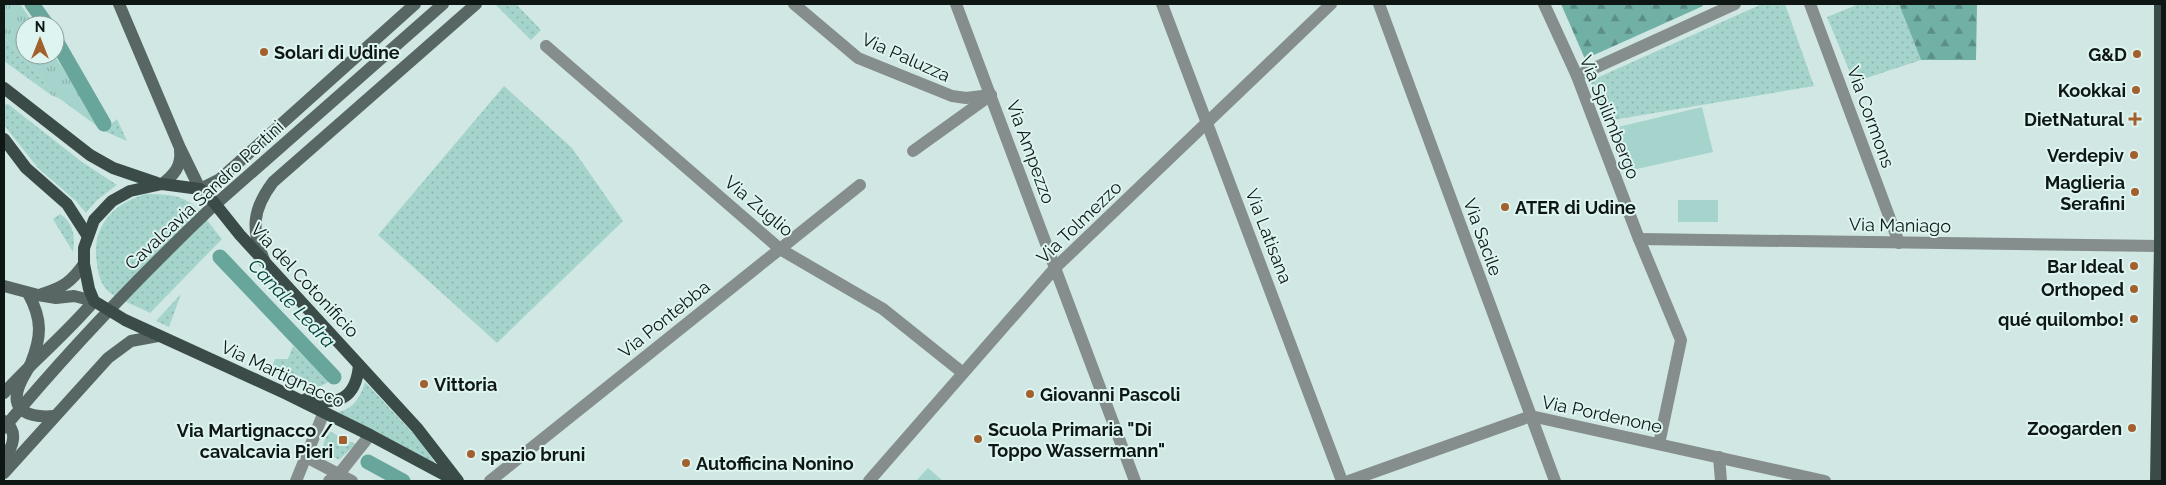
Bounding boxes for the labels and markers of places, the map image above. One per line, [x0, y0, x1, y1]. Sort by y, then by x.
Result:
place label: Solari di Udine [274, 42, 400, 63]
place label: G&D [2088, 44, 2127, 65]
marker: Solari di Udine [258, 46, 270, 58]
marker: G&D [2131, 48, 2143, 60]
place label: Kookkai [2058, 80, 2126, 101]
marker: Kookkai [2130, 84, 2142, 96]
place label: DietNatural [2024, 109, 2124, 130]
marker: DietNatural [2128, 112, 2142, 126]
place label: Verdepiv [2047, 145, 2124, 166]
marker: Verdepiv [2128, 149, 2140, 161]
place label: Maglieria Serafini [2045, 172, 2125, 214]
marker: Maglieria Serafini [2129, 186, 2141, 198]
place label: ATER di Udine [1515, 197, 1636, 218]
marker: ATER di Udine [1499, 201, 1511, 213]
place label: Bar Ideal [2047, 256, 2124, 277]
marker: Bar Ideal [2128, 260, 2140, 272]
place label: Orthoped [2041, 279, 2124, 300]
marker: Orthoped [2128, 283, 2140, 295]
place label: qué quilombo! [1998, 309, 2124, 330]
marker: qué quilombo! [2128, 313, 2140, 325]
place label: Vittoria [434, 374, 497, 395]
marker: Vittoria [418, 378, 430, 390]
place label: Giovanni Pascoli [1040, 384, 1180, 405]
marker: Giovanni Pascoli [1024, 388, 1036, 400]
place label: Zoogarden [2027, 418, 2122, 439]
place label: Scuola Primaria "Di Toppo Wassermann" [988, 419, 1165, 461]
place label: Via Martignacco / cavalcavia Pieri [177, 420, 333, 462]
marker: Zoogarden [2126, 422, 2138, 434]
marker: Scuola Primaria "Di Toppo Wassermann" [972, 433, 984, 445]
marker: Via Martignacco / cavalcavia Pieri [337, 434, 349, 446]
place label: spazio bruni [481, 444, 585, 465]
marker: spazio bruni [465, 448, 477, 460]
place label: Autofficina Nonino [696, 453, 854, 474]
marker: Autofficina Nonino [680, 457, 692, 469]

